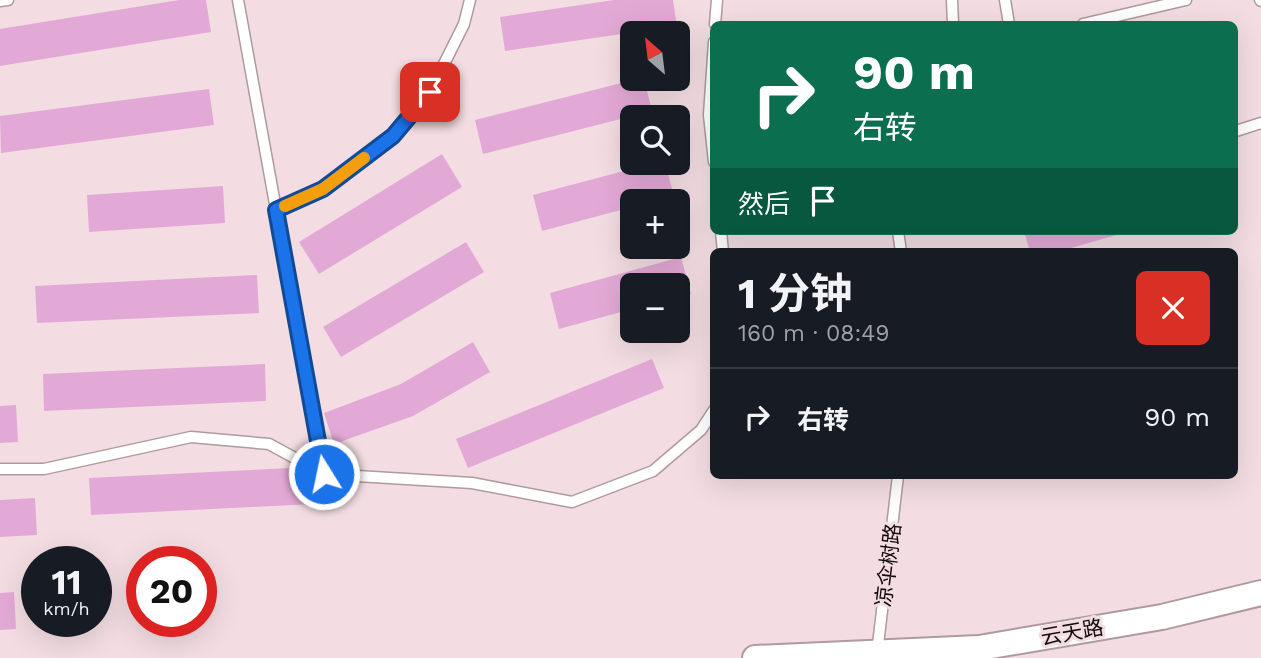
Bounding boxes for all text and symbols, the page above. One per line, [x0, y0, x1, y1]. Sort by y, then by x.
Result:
north arrow [620, 21, 690, 91]
map controls [620, 21, 690, 343]
text: 90 m [853, 43, 975, 101]
icon: right [738, 49, 829, 140]
pin [400, 62, 460, 122]
icon: arrive [411, 73, 449, 111]
button: search [620, 105, 690, 175]
text: 右转 [853, 109, 917, 147]
icon: arrive [804, 182, 842, 220]
button: + [620, 189, 690, 259]
text: 然后 [738, 189, 790, 219]
text: 1 分钟 [738, 269, 852, 318]
button: close [1136, 271, 1210, 345]
button: − [620, 273, 690, 343]
text: 160 m · 08:49 [738, 320, 889, 347]
icon: right [738, 398, 776, 436]
text: 90 m [1144, 402, 1210, 432]
text: 右转 [797, 405, 849, 435]
position arrow [287, 437, 361, 511]
street label: 凉伞树路 [870, 522, 906, 608]
speed limit sign: 20 [126, 546, 217, 637]
text: 11 [51, 561, 82, 603]
text: km/h [43, 598, 90, 619]
street label: 云天路 [1039, 614, 1105, 650]

